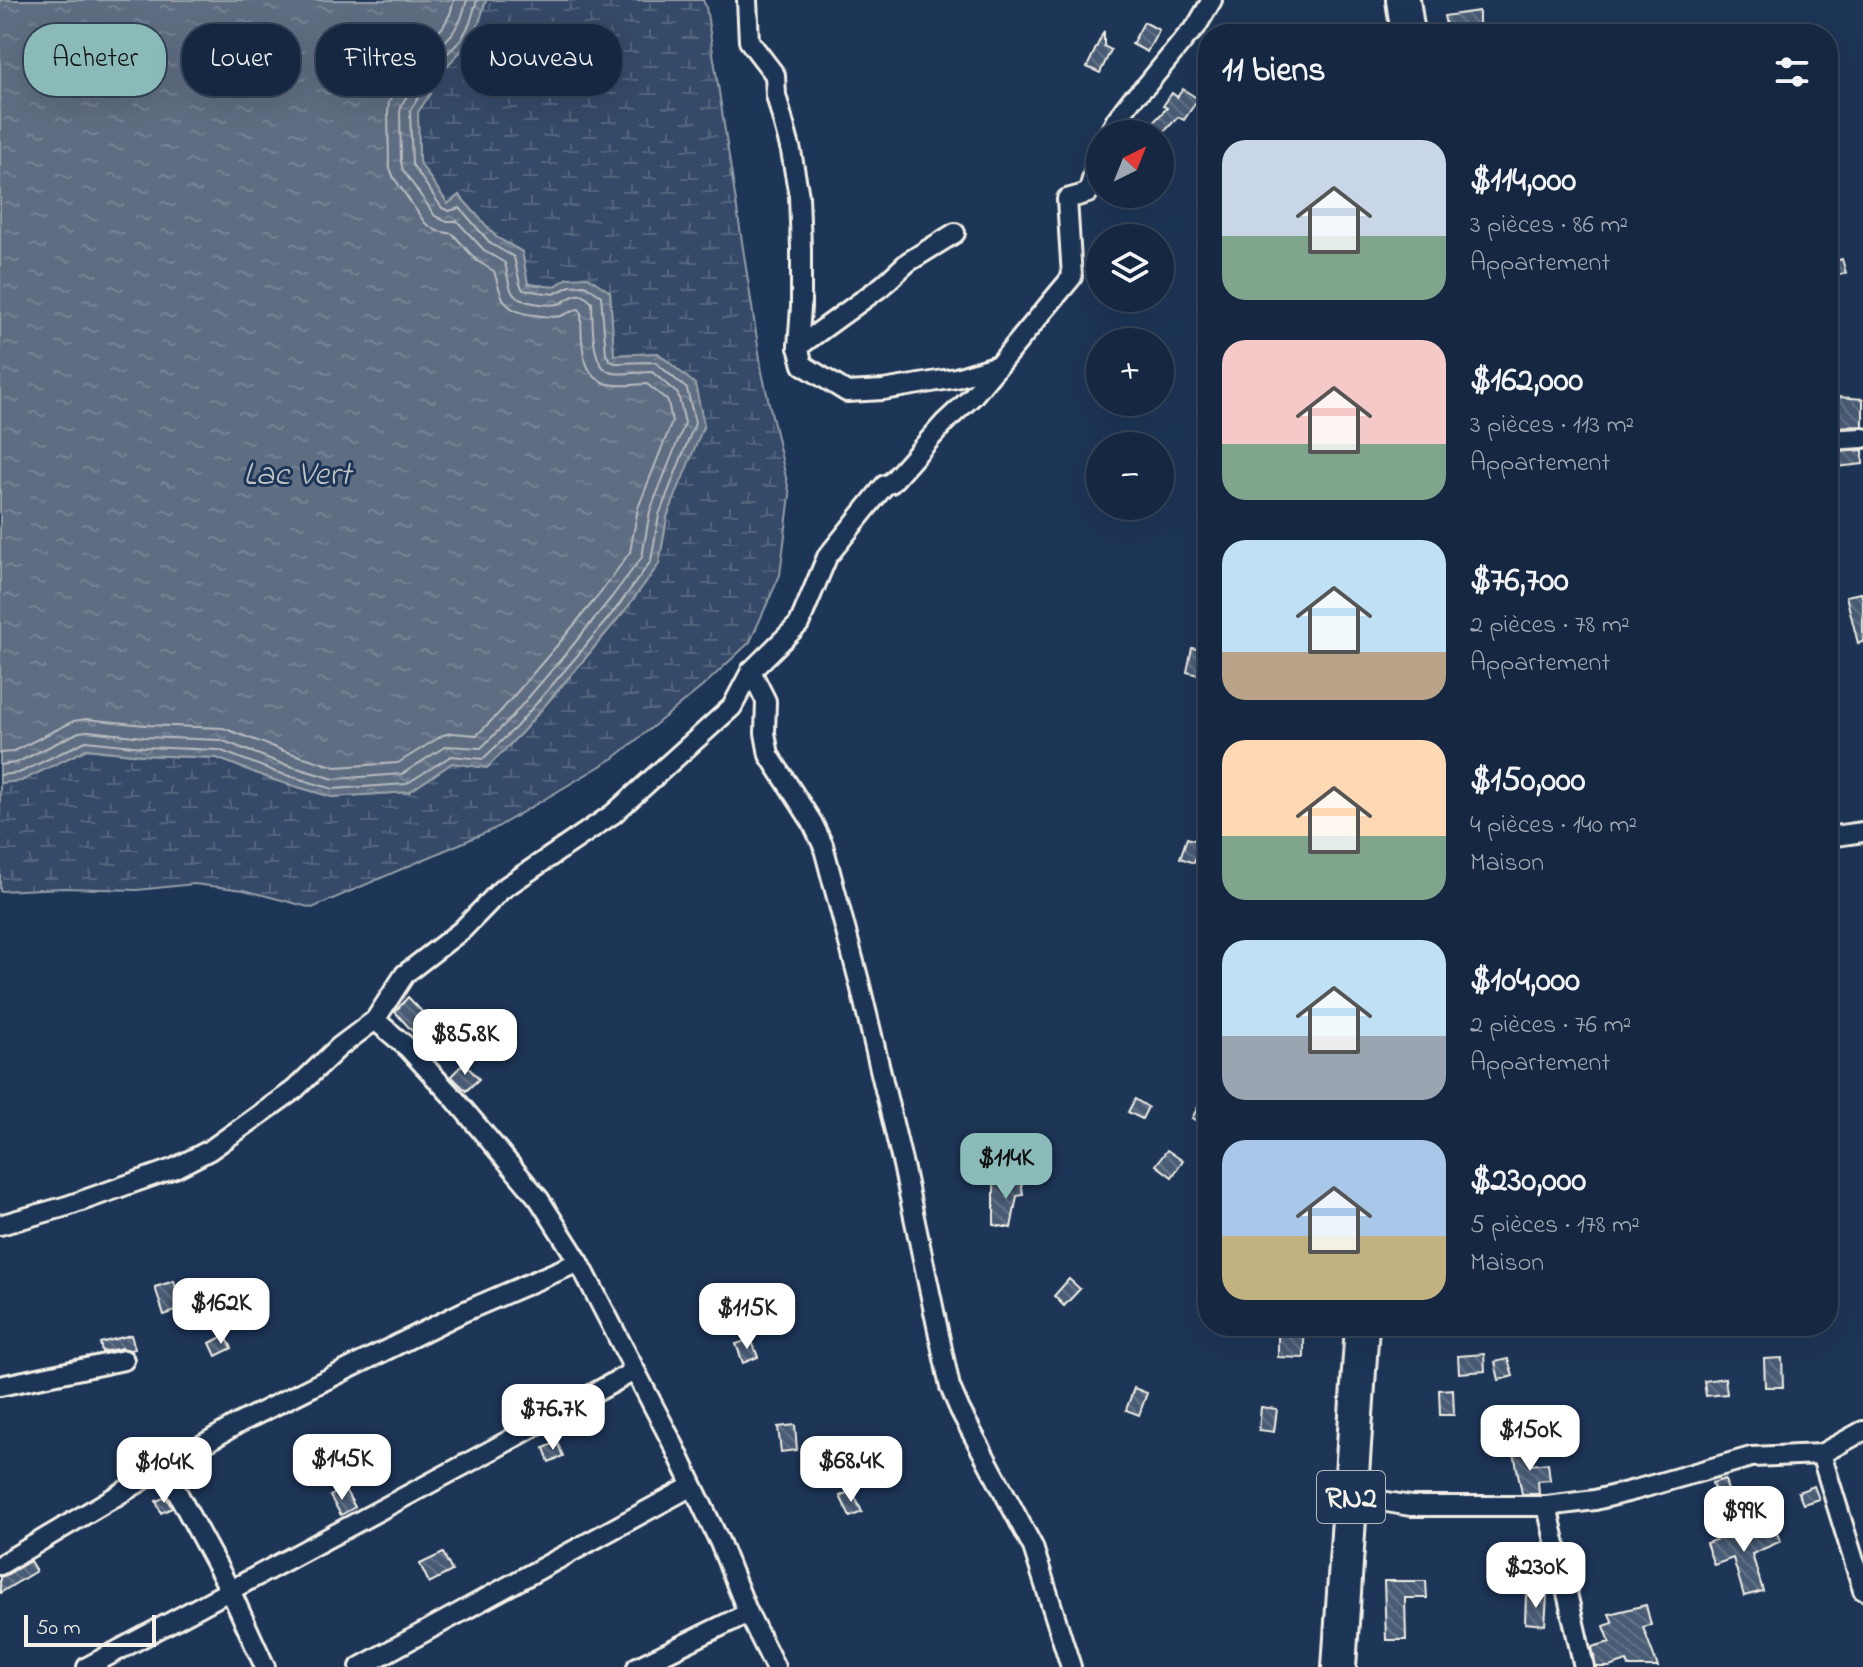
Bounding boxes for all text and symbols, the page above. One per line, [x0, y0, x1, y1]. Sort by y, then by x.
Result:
chip: Acheter [24, 24, 166, 96]
chip: Louer [182, 24, 300, 96]
chip: Filtres [316, 24, 445, 96]
chip: Nouveau [461, 24, 622, 96]
text: 11 biens [1222, 47, 1326, 97]
icon: filters [1770, 50, 1814, 94]
north arrow [1086, 120, 1174, 208]
map controls [1086, 120, 1174, 520]
text: $114,000 [1470, 157, 1576, 207]
icon: home [1286, 172, 1382, 268]
text: 3 pièces · 86 m² [1470, 207, 1628, 245]
button: layers [1086, 224, 1174, 312]
text: Appartement [1470, 245, 1610, 283]
button: + [1086, 328, 1174, 416]
text: $162,000 [1470, 357, 1583, 407]
icon: home [1286, 372, 1382, 468]
text: 3 pièces · 113 m² [1470, 407, 1634, 445]
button: − [1086, 432, 1174, 520]
text: Appartement [1470, 445, 1610, 483]
water label: Lac Vert [243, 451, 354, 501]
text: $76,700 [1470, 557, 1569, 607]
icon: home [1286, 572, 1382, 668]
text: 2 pièces · 78 m² [1470, 607, 1630, 645]
text: Appartement [1470, 645, 1610, 683]
text: $150,000 [1470, 757, 1585, 807]
icon: home [1286, 772, 1382, 868]
text: 4 pièces · 140 m² [1470, 807, 1637, 845]
text: Maison [1470, 845, 1544, 883]
text: $104,000 [1470, 957, 1580, 1007]
icon: home [1286, 972, 1382, 1068]
text: 2 pièces · 76 m² [1470, 1007, 1631, 1045]
pin: $85.8K [400, 1009, 530, 1077]
text: $85.8K [431, 1016, 499, 1054]
text: Appartement [1470, 1045, 1610, 1083]
pin: $114K [950, 1133, 1062, 1201]
text: $114K [978, 1140, 1034, 1178]
text: $230,000 [1470, 1157, 1586, 1207]
icon: home [1286, 1172, 1382, 1268]
text: 5 pièces · 178 m² [1470, 1207, 1640, 1245]
text: Maison [1470, 1245, 1544, 1283]
pin: $162K [165, 1278, 277, 1346]
pin: $115K [691, 1283, 803, 1351]
text: $162K [191, 1285, 251, 1323]
text: $115K [717, 1290, 777, 1328]
pin: $76.7K [488, 1384, 618, 1452]
text: $76.7K [520, 1391, 586, 1429]
pin: $150K [1474, 1405, 1586, 1473]
text: $150K [1499, 1412, 1561, 1450]
pin: $145K [286, 1434, 398, 1502]
pin: $68.4K [786, 1436, 916, 1504]
pin: $104K [108, 1437, 220, 1505]
text: $145K [311, 1441, 373, 1479]
text: $68.4K [818, 1443, 884, 1481]
text: $104K [135, 1444, 193, 1482]
road number: RN2 [1317, 1471, 1385, 1523]
pin: $99K [1697, 1486, 1791, 1554]
text: $99K [1722, 1493, 1766, 1531]
pin: $230K [1480, 1542, 1592, 1610]
text: $230K [1504, 1549, 1568, 1587]
scale bar [24, 1611, 156, 1647]
text: 50 m [36, 1613, 81, 1645]

